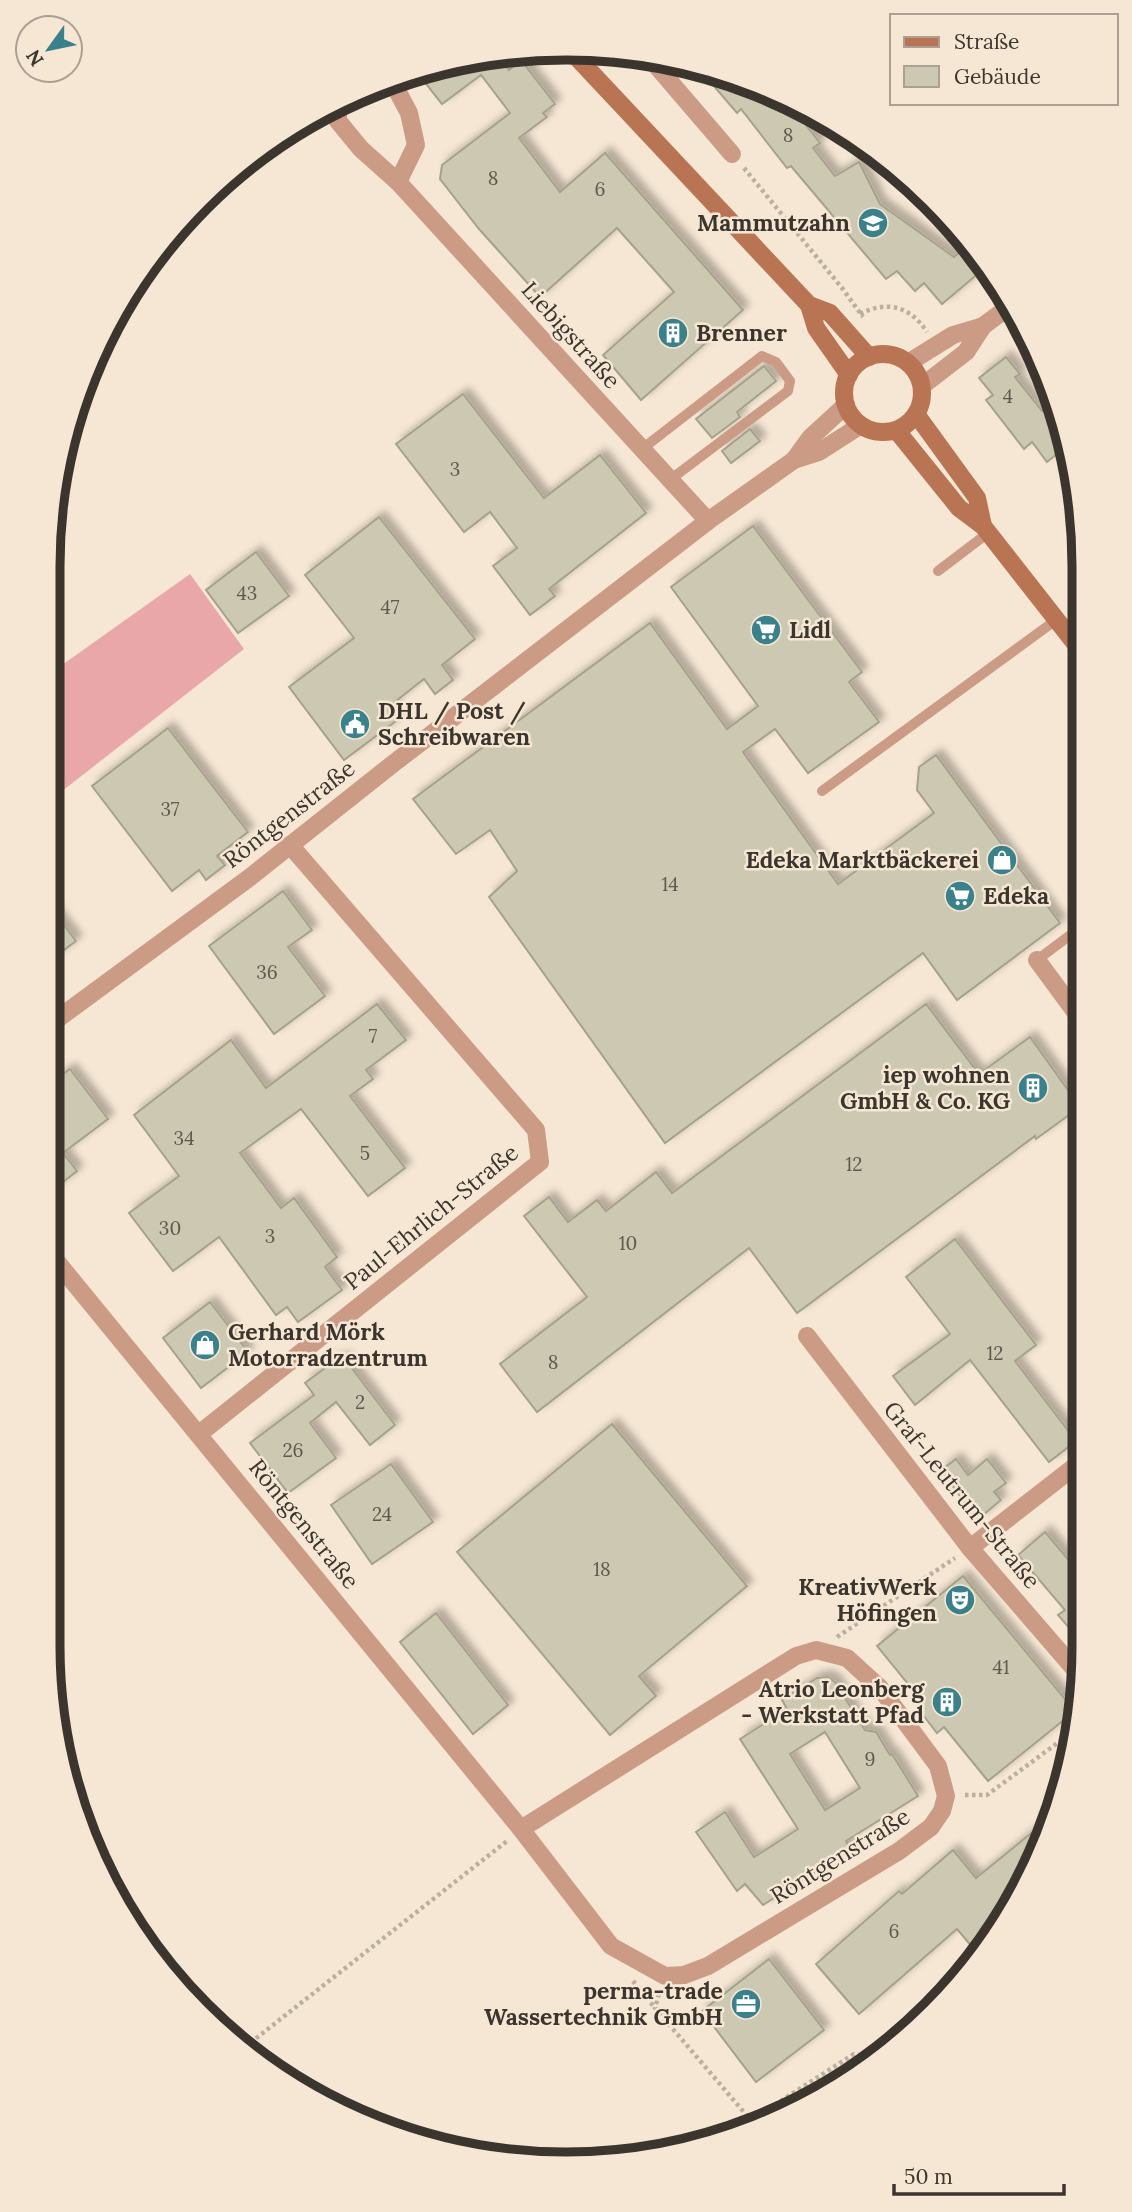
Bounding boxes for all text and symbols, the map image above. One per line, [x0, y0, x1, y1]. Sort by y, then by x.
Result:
north arrow [14, 14, 84, 84]
legend [890, 14, 1118, 105]
text: Straße [954, 28, 1019, 55]
text: N [21, 45, 49, 71]
text: Gebäude [954, 63, 1041, 90]
house number: 8 [783, 123, 793, 147]
house number: 8 [488, 166, 498, 190]
house number: 6 [595, 177, 606, 201]
school or university icon: Mammutzahn [856, 206, 890, 240]
place label: Mammutzahn [697, 208, 850, 237]
street label: Liebigstraße [516, 275, 627, 394]
building icon: Brenner [656, 316, 690, 350]
place label: Brenner [696, 318, 787, 347]
house number: 4 [1003, 384, 1013, 408]
house number: 3 [450, 457, 460, 481]
house number: 43 [237, 581, 257, 605]
house number: 47 [380, 595, 400, 619]
supermarket icon: Lidl [749, 613, 783, 647]
place label: Lidl [789, 615, 831, 644]
place label: DHL / Post / Schreibwaren [378, 696, 531, 751]
public building icon: DHL / Post / Schreibwaren [338, 707, 372, 741]
street label: Röntgenstraße [217, 753, 360, 874]
house number: 37 [161, 797, 180, 821]
shop icon: Edeka Marktbäckerei [985, 843, 1019, 877]
place label: Edeka Marktbäckerei [745, 845, 979, 874]
house number: 14 [661, 872, 679, 896]
supermarket icon: Edeka [943, 879, 977, 913]
place label: Edeka [983, 881, 1049, 910]
house number: 36 [256, 960, 278, 984]
house number: 7 [369, 1024, 378, 1048]
place label: iep wohnen GmbH & Co. KG [840, 1060, 1010, 1115]
building icon: iep wohnen GmbH & Co. KG [1016, 1071, 1050, 1105]
house number: 34 [174, 1126, 194, 1150]
street label: Paul-Ehrlich-Straße [338, 1137, 524, 1296]
house number: 5 [360, 1141, 370, 1165]
house number: 12 [845, 1152, 863, 1176]
house number: 30 [159, 1216, 181, 1240]
house number: 3 [265, 1224, 275, 1248]
house number: 10 [619, 1231, 637, 1255]
place label: Gerhard Mörk Motorradzentrum [228, 1317, 428, 1372]
shop icon: Gerhard Mörk Motorradzentrum [188, 1328, 222, 1362]
house number: 12 [986, 1341, 1004, 1365]
house number: 8 [548, 1350, 558, 1374]
house number: 2 [355, 1390, 365, 1414]
street label: Graf-Leutrum-Straße [878, 1395, 1047, 1594]
house number: 26 [282, 1438, 304, 1462]
street label: Röntgenstraße [243, 1453, 366, 1595]
house number: 24 [372, 1502, 392, 1526]
house number: 18 [593, 1557, 611, 1581]
place label: KreativWerk Höfingen [798, 1572, 937, 1627]
theatre icon: KreativWerk Höfingen [943, 1583, 977, 1617]
house number: 41 [992, 1655, 1010, 1679]
place label: Atrio Leonberg - Werkstatt Pfad [741, 1674, 925, 1729]
building icon: Atrio Leonberg - Werkstatt Pfad [930, 1685, 964, 1719]
house number: 9 [865, 1747, 875, 1771]
street label: Röntgenstraße [765, 1801, 915, 1910]
house number: 6 [889, 1919, 900, 1943]
place label: perma-trade Wassertechnik GmbH [484, 1976, 723, 2031]
office icon: perma-trade Wassertechnik GmbH [729, 1987, 763, 2021]
scale bar [894, 2152, 1064, 2196]
text: 50 m [904, 2163, 953, 2190]

